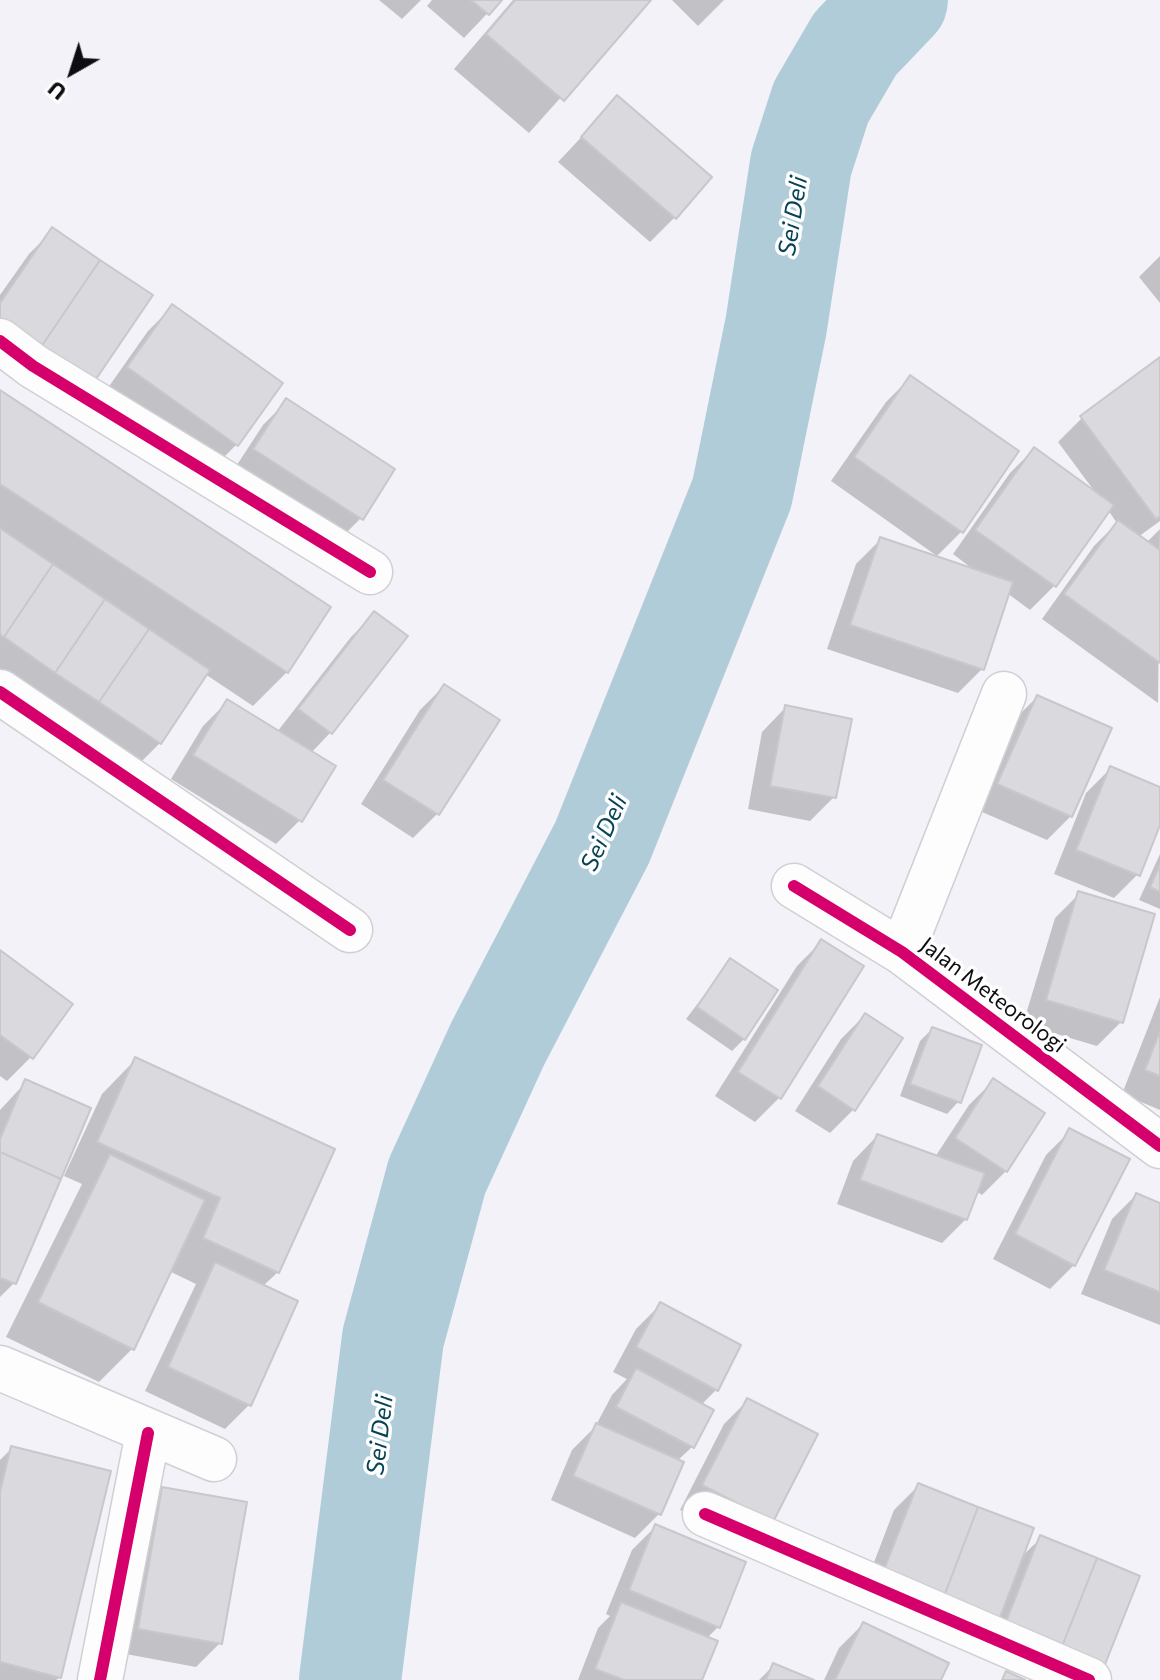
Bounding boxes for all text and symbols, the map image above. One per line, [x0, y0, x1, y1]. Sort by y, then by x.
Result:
north arrow [32, 32, 112, 112]
text: U [42, 76, 71, 107]
water label: Sei Deli [773, 174, 813, 258]
water label: Sei Deli [575, 791, 633, 875]
street label: Jalan Meteorologi [915, 932, 1071, 1058]
water label: Sei Deli [361, 1393, 399, 1477]

